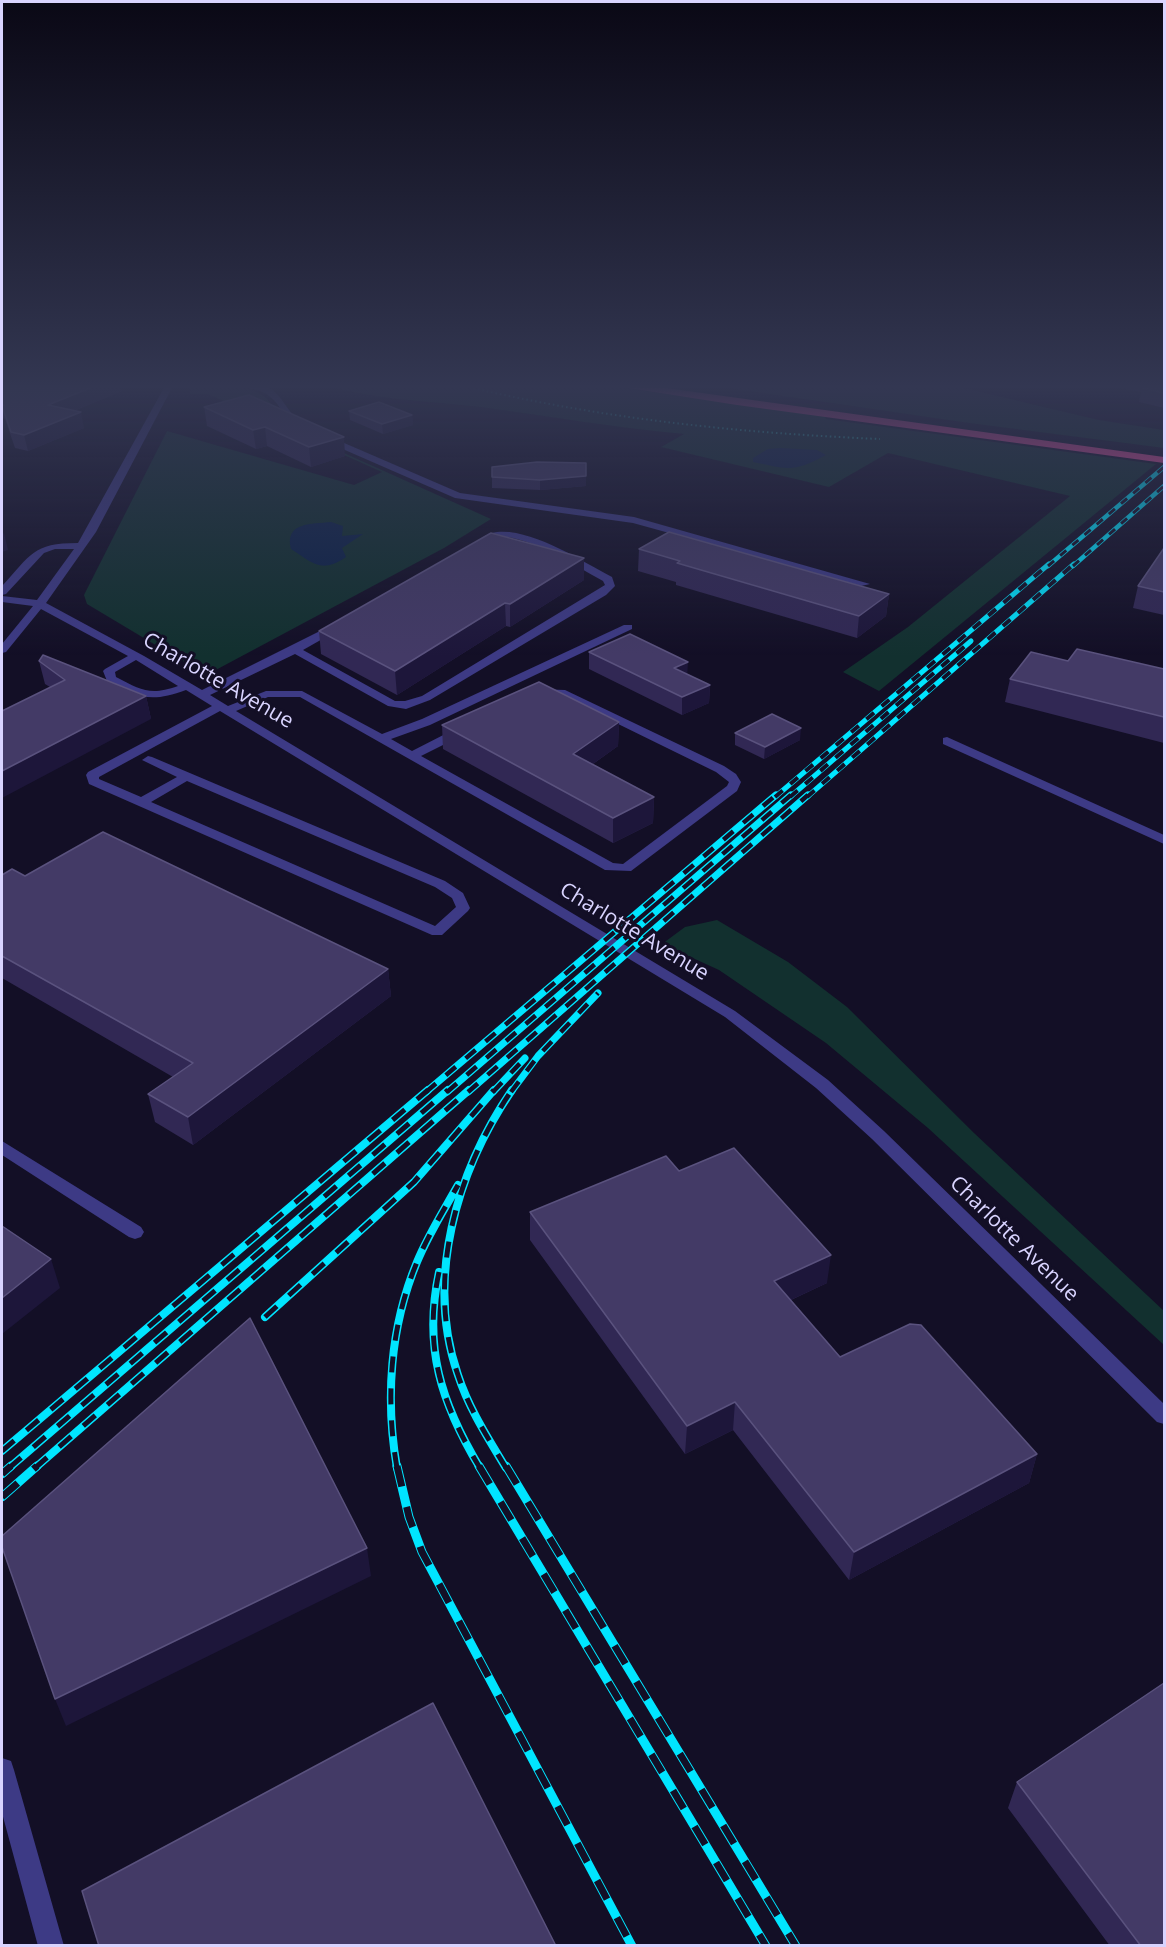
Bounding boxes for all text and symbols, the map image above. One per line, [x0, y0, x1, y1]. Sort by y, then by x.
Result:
street label: Charlotte Avenue [138, 628, 298, 734]
street label: Charlotte Avenue [555, 878, 713, 986]
street label: Charlotte Avenue [944, 1171, 1084, 1307]

